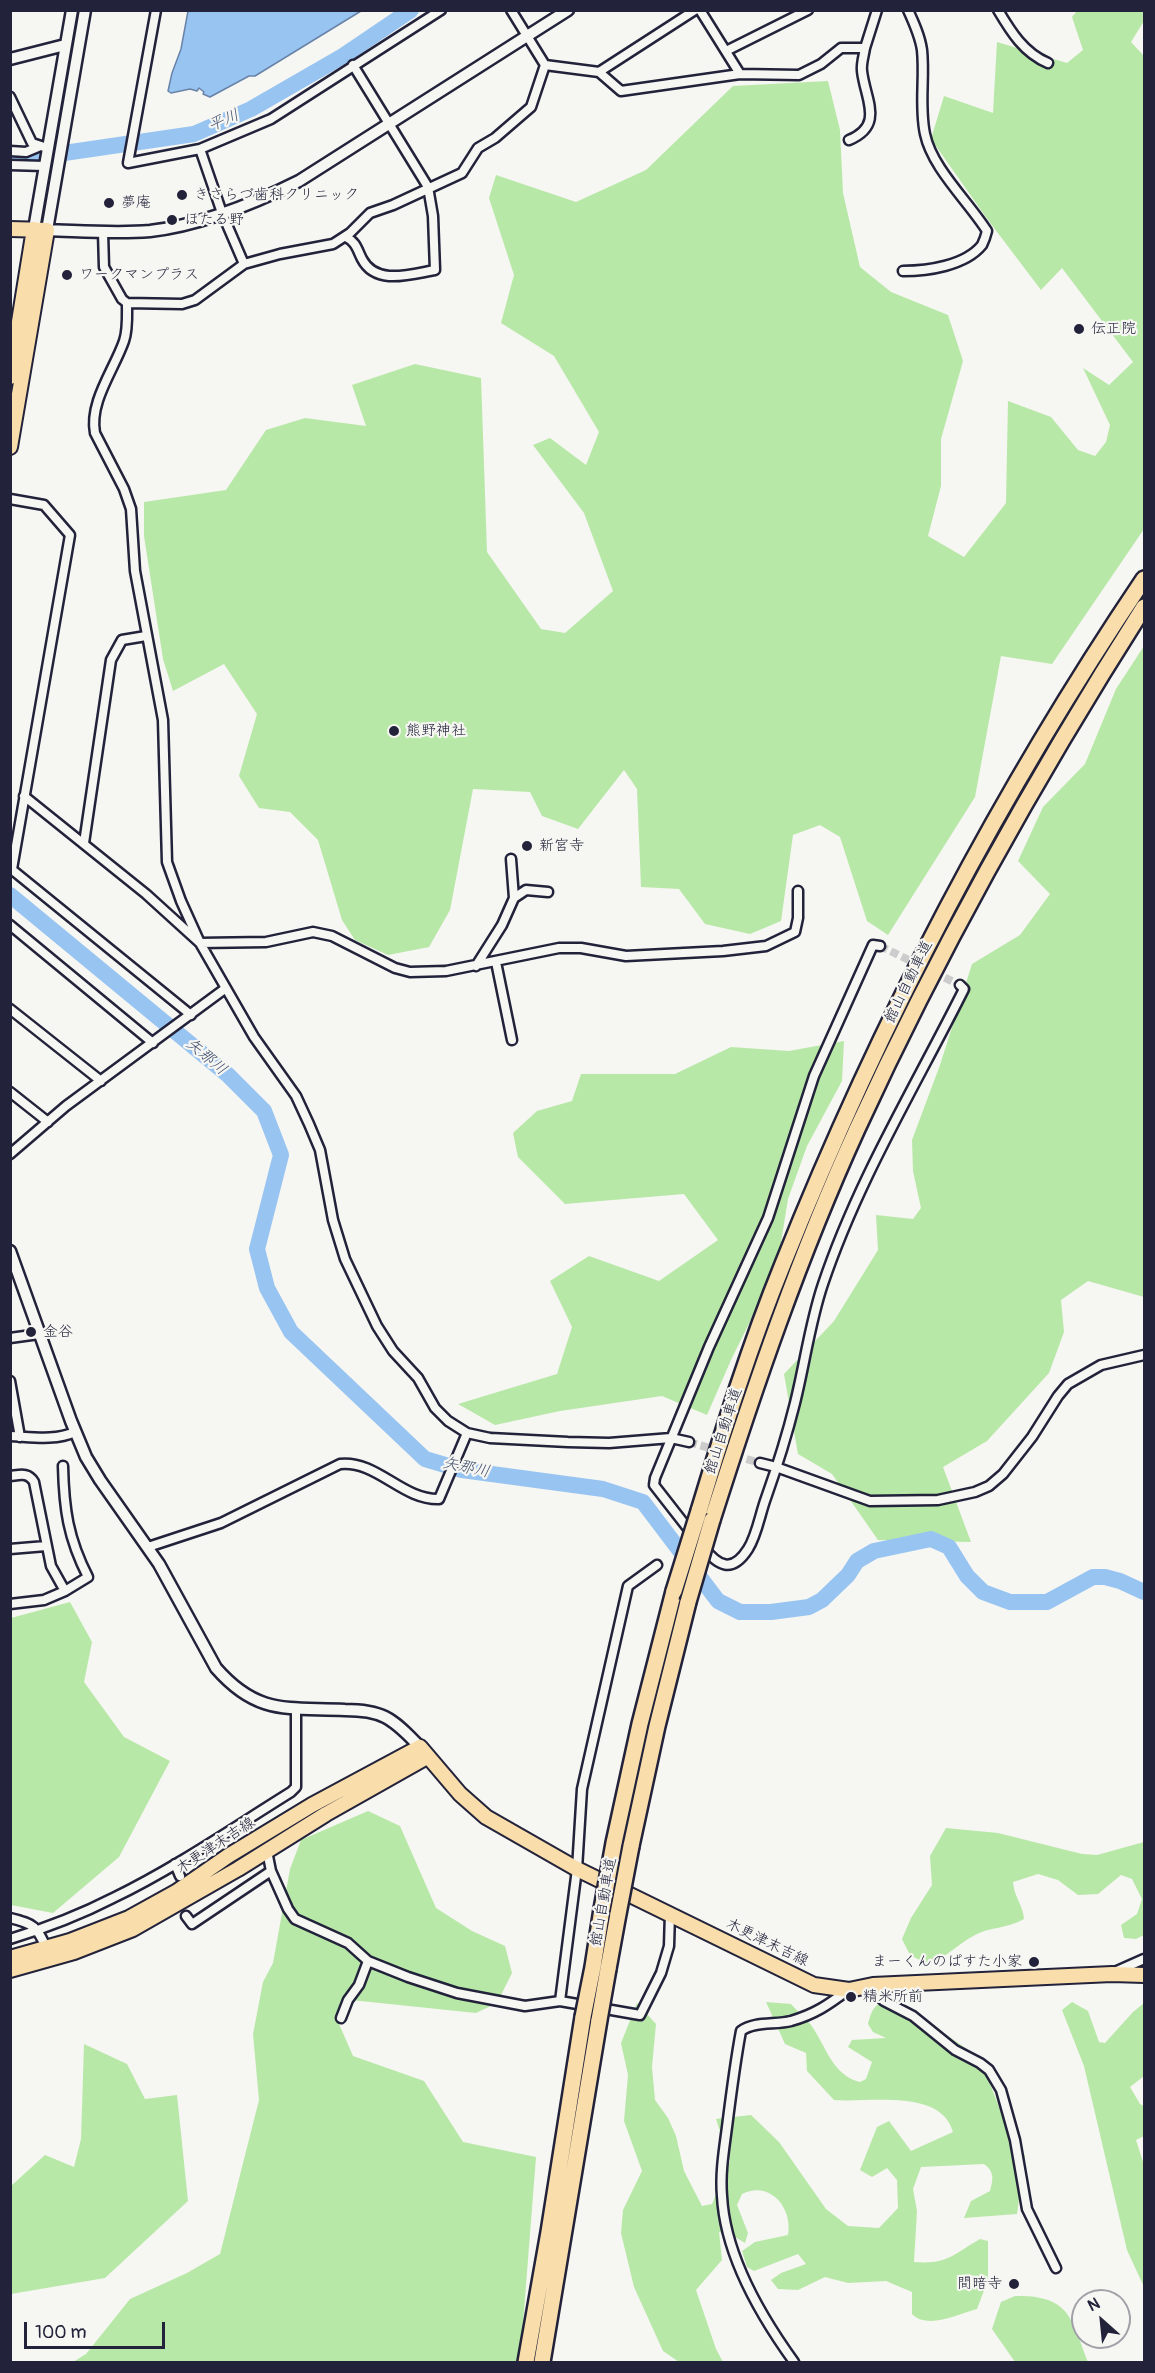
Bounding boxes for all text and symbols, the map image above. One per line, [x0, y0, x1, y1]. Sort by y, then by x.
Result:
water label: 平川 [206, 106, 242, 136]
place label: きさらづ歯科クリニック [194, 186, 359, 204]
marker: きさらづ歯科クリニック [175, 188, 189, 202]
place label: 夢庵 [121, 194, 151, 212]
marker: 夢庵 [102, 196, 116, 210]
place label: ほたる野 [184, 211, 244, 229]
marker: ほたる野 [165, 213, 179, 227]
place label: ワークマンプラス [79, 266, 199, 284]
marker: ワークマンプラス [60, 268, 74, 282]
place label: 伝正院 [1091, 320, 1136, 338]
marker: 伝正院 [1072, 322, 1086, 336]
place label: 熊野神社 [406, 722, 466, 740]
marker: 熊野神社 [387, 724, 401, 738]
place label: 新宮寺 [539, 837, 584, 855]
marker: 新宮寺 [520, 839, 534, 853]
street label: 館山自動車道 [881, 938, 937, 1026]
water label: 矢那川 [181, 1034, 231, 1080]
place label: 金谷 [43, 1323, 73, 1341]
marker: 金谷 [24, 1325, 38, 1339]
street label: 館山自動車道 [702, 1385, 746, 1477]
water label: 矢那川 [441, 1454, 491, 1482]
street label: 木更津末吉線 [173, 1814, 259, 1878]
street label: 館山自動車道 [587, 1856, 621, 1948]
street label: 木更津末吉線 [723, 1915, 811, 1971]
place label: まーくんのぱすた小家 [872, 1953, 1022, 1971]
marker: まーくんのぱすた小家 [1027, 1955, 1041, 1969]
place label: 精米所前 [863, 1988, 923, 2006]
marker: 精米所前 [844, 1990, 858, 2004]
place label: 間暗寺 [957, 2275, 1002, 2293]
marker: 間暗寺 [1007, 2277, 1021, 2291]
north arrow [1071, 2289, 1131, 2349]
text: N [1084, 2293, 1103, 2316]
scale bar [27, 2310, 168, 2348]
text: 100 m [35, 2321, 87, 2344]

